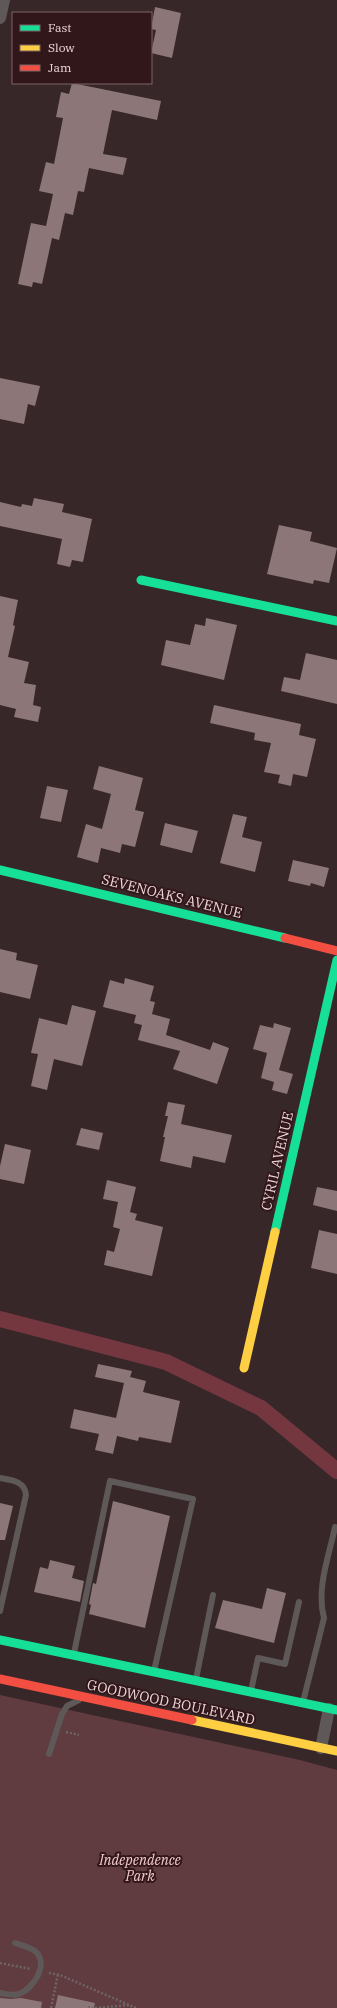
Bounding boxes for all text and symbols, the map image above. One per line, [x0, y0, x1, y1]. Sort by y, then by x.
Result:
legend [12, 12, 152, 84]
text: Fast [48, 20, 72, 35]
text: Slow [48, 40, 75, 55]
text: Jam [48, 60, 72, 75]
street label: SEVENOAKS AVENUE [100, 870, 244, 922]
street label: CYRIL AVENUE [257, 1110, 297, 1212]
street label: GOODWOOD BOULEVARD [85, 1675, 257, 1729]
park label: Independence Park [98, 1851, 182, 1885]

